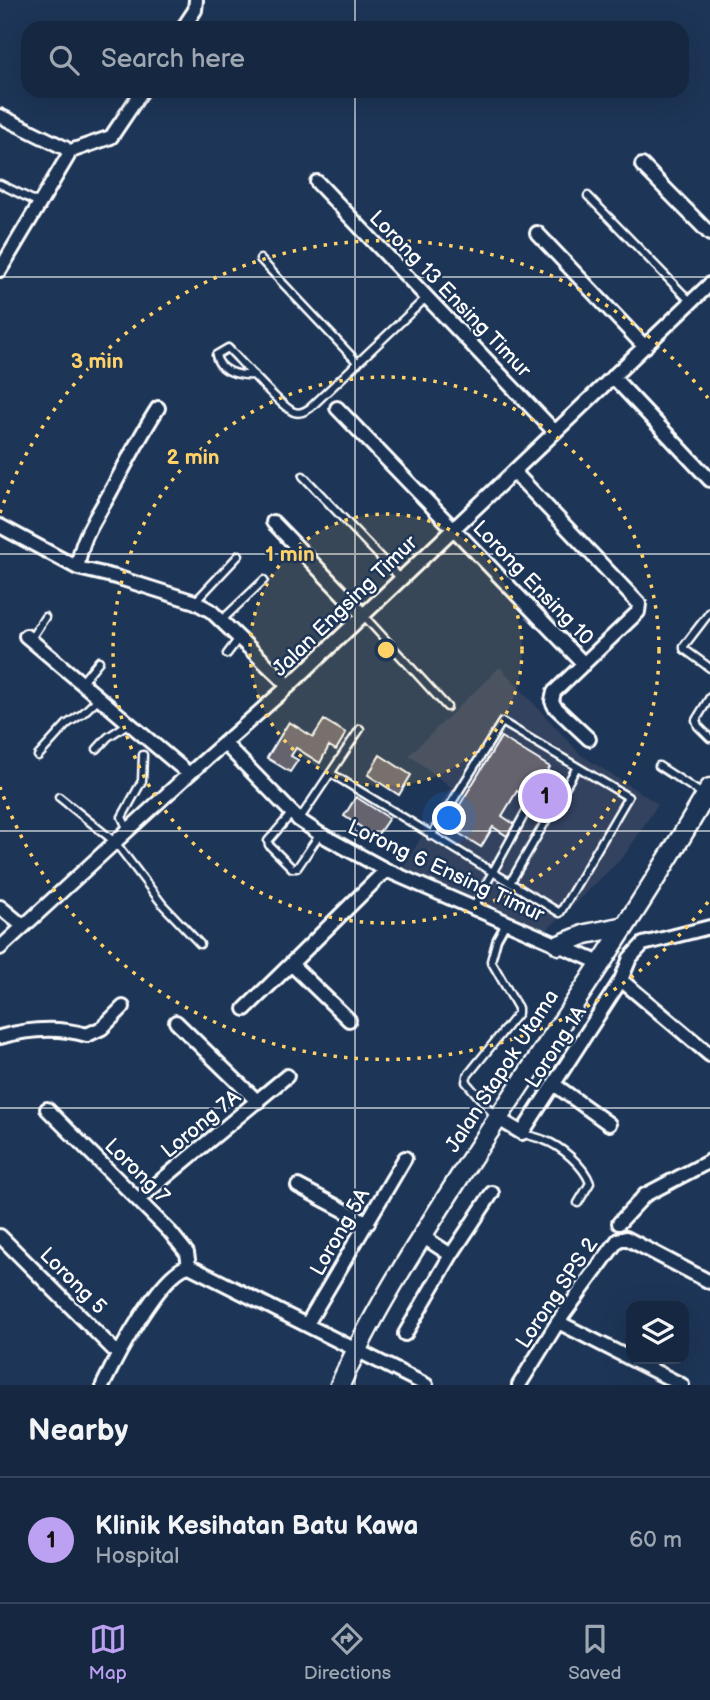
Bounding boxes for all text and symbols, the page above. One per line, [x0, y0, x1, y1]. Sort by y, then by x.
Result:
search box [21, 21, 689, 98]
icon: search [45, 41, 83, 79]
text: Search here [101, 44, 245, 75]
street label: Lorong 13 Ensing Timur [364, 205, 536, 383]
text: 3 min [71, 349, 123, 374]
text: 2 min [166, 445, 220, 470]
street label: Lorong Ensing 10 [467, 516, 599, 650]
street label: Jalan Engsing Timur [267, 530, 423, 682]
text: 1 min [265, 542, 315, 567]
centre of rings [374, 638, 398, 662]
pin: 1 [522, 770, 568, 822]
your location [432, 801, 466, 835]
street label: Lorong 6 Ensing Timur [344, 814, 549, 928]
street label: Jalan Stapok Utama [440, 985, 564, 1157]
street label: Lorong 1A [520, 1001, 592, 1093]
street label: Lorong 7A [156, 1084, 246, 1164]
street label: Lorong 7 [99, 1133, 175, 1209]
street label: Lorong 5A [305, 1184, 375, 1280]
street label: Lorong SPS 2 [511, 1232, 604, 1353]
street label: Lorong 5 [34, 1242, 112, 1320]
map controls [626, 1301, 689, 1364]
button: layers [626, 1301, 689, 1364]
text: Nearby [28, 1413, 128, 1449]
text: Klinik Kesihatan Batu Kawa [95, 1511, 418, 1542]
text: 1 [46, 1526, 56, 1554]
text: 60 m [629, 1526, 682, 1554]
text: Hospital [95, 1542, 180, 1570]
tab: Map [89, 1620, 127, 1685]
tab: Directions [304, 1620, 391, 1685]
tab: Saved [568, 1620, 621, 1685]

